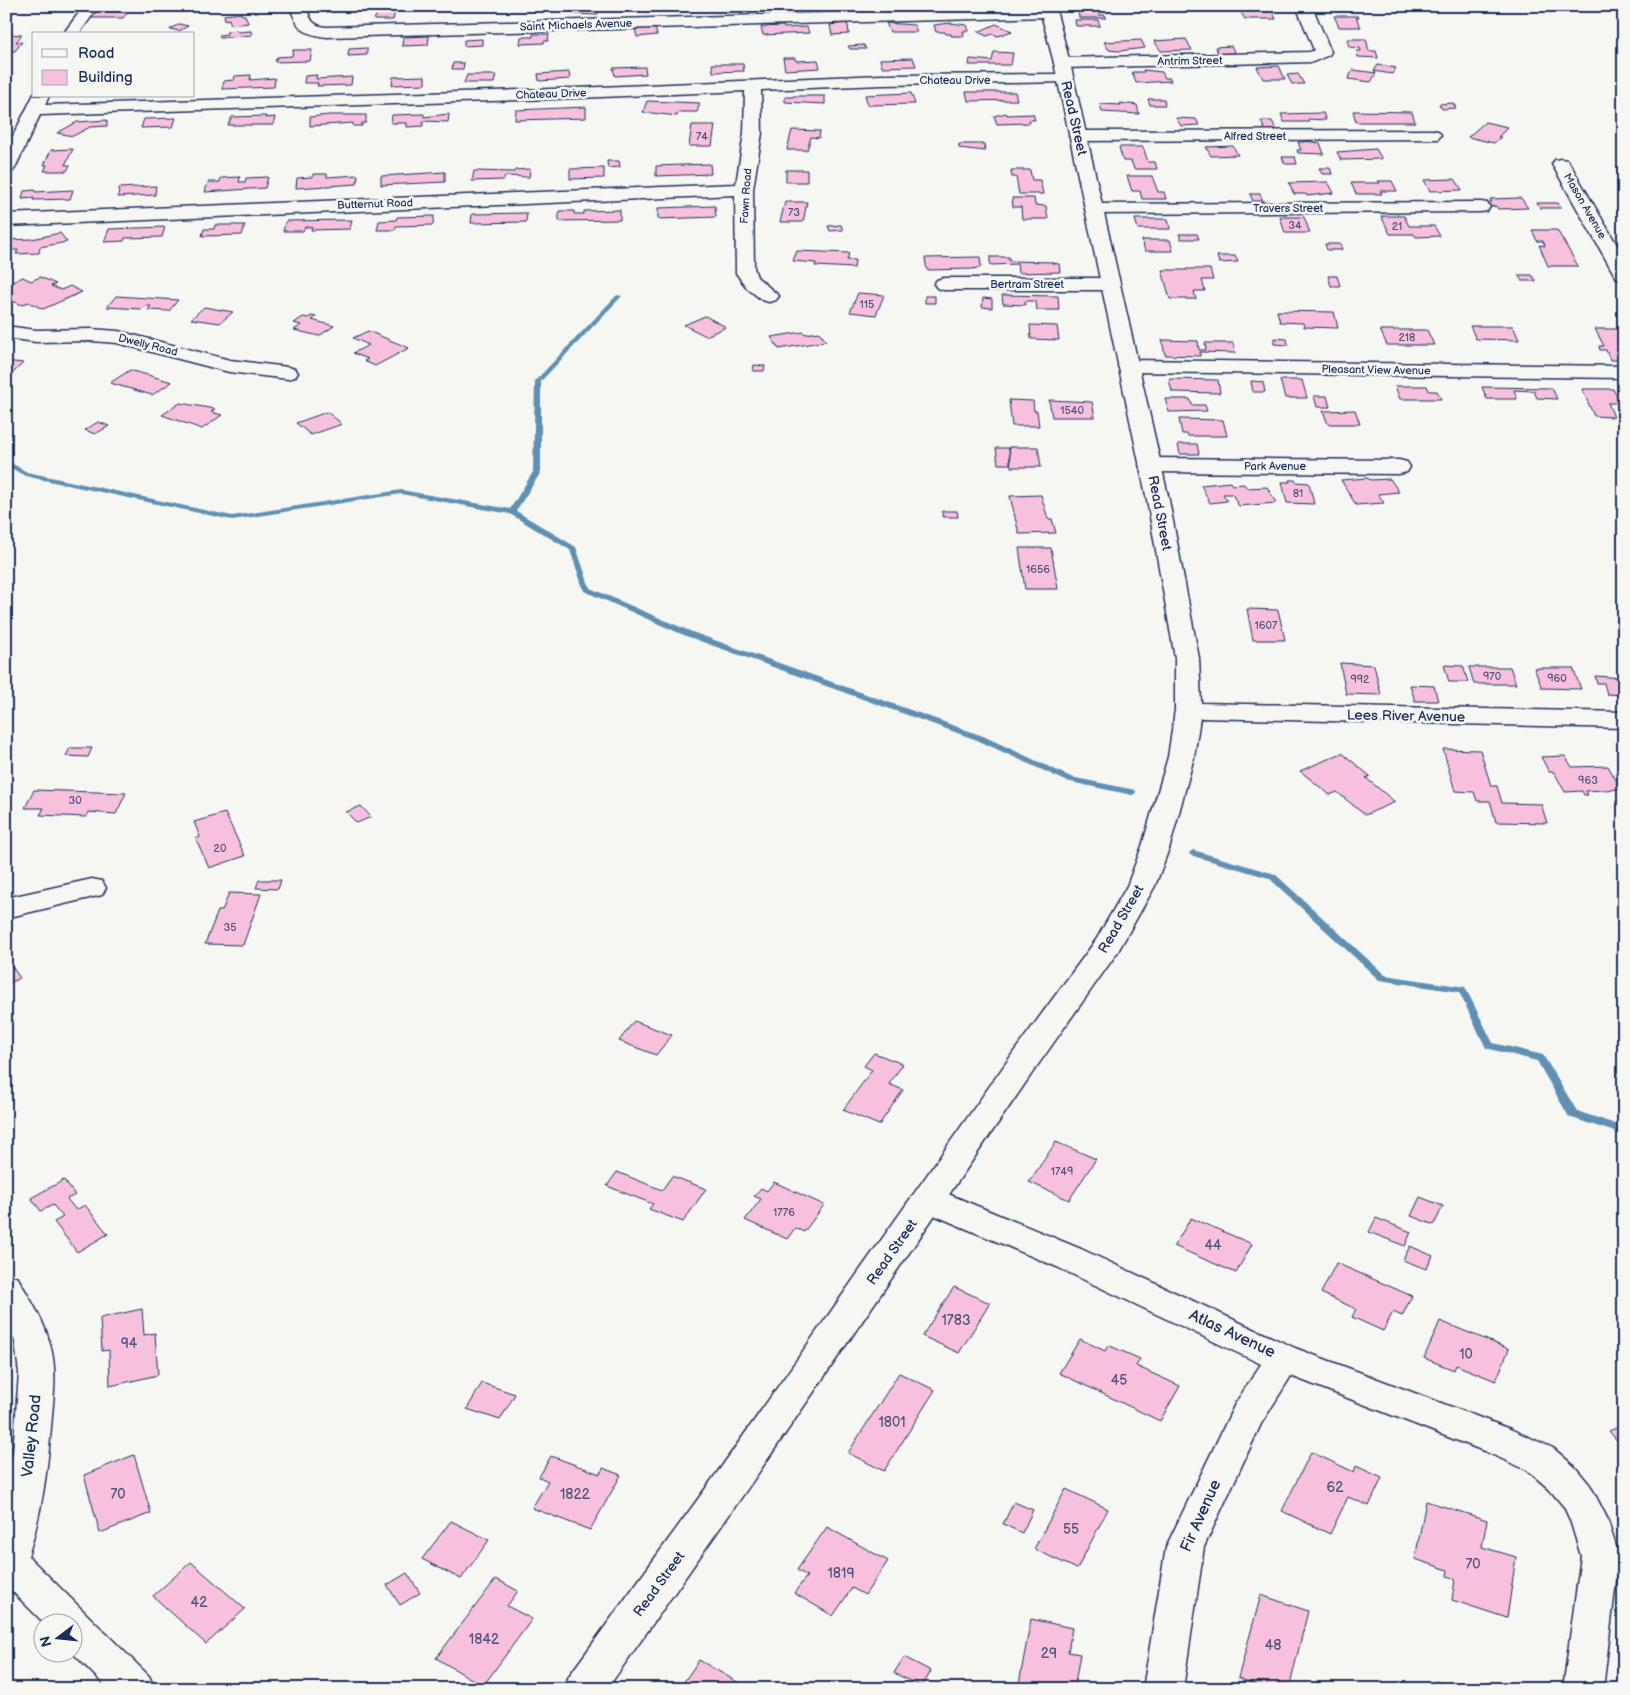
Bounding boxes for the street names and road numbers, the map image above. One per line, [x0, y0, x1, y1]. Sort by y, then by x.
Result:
street label: Saint Michaels Avenue [520, 17, 633, 33]
street label: Antrim Street [1157, 54, 1223, 68]
street label: Chateau Drive [920, 74, 991, 87]
street label: Read Street [1057, 79, 1091, 158]
street label: Chateau Drive [515, 86, 587, 102]
street label: Alfred Street [1224, 130, 1287, 143]
street label: Fawn Road [738, 168, 754, 224]
street label: Mason Avenue [1561, 171, 1609, 241]
street label: Butternut Road [337, 196, 413, 212]
street label: Travers Street [1253, 202, 1324, 215]
street label: Bertram Street [990, 278, 1064, 291]
street label: Dwelly Road [117, 331, 179, 359]
street label: Pleasant View Avenue [1321, 363, 1431, 377]
street label: Park Avenue [1244, 460, 1306, 473]
street label: Read Street [1144, 474, 1176, 553]
street label: Lees River Avenue [1347, 706, 1465, 726]
street label: Read Street [1095, 881, 1148, 956]
street label: Read Street [863, 1215, 921, 1288]
street label: Atlas Avenue [1186, 1306, 1279, 1363]
street label: Valley Road [18, 1394, 46, 1478]
street label: Fir Avenue [1177, 1476, 1226, 1555]
street label: Read Street [630, 1548, 689, 1620]

